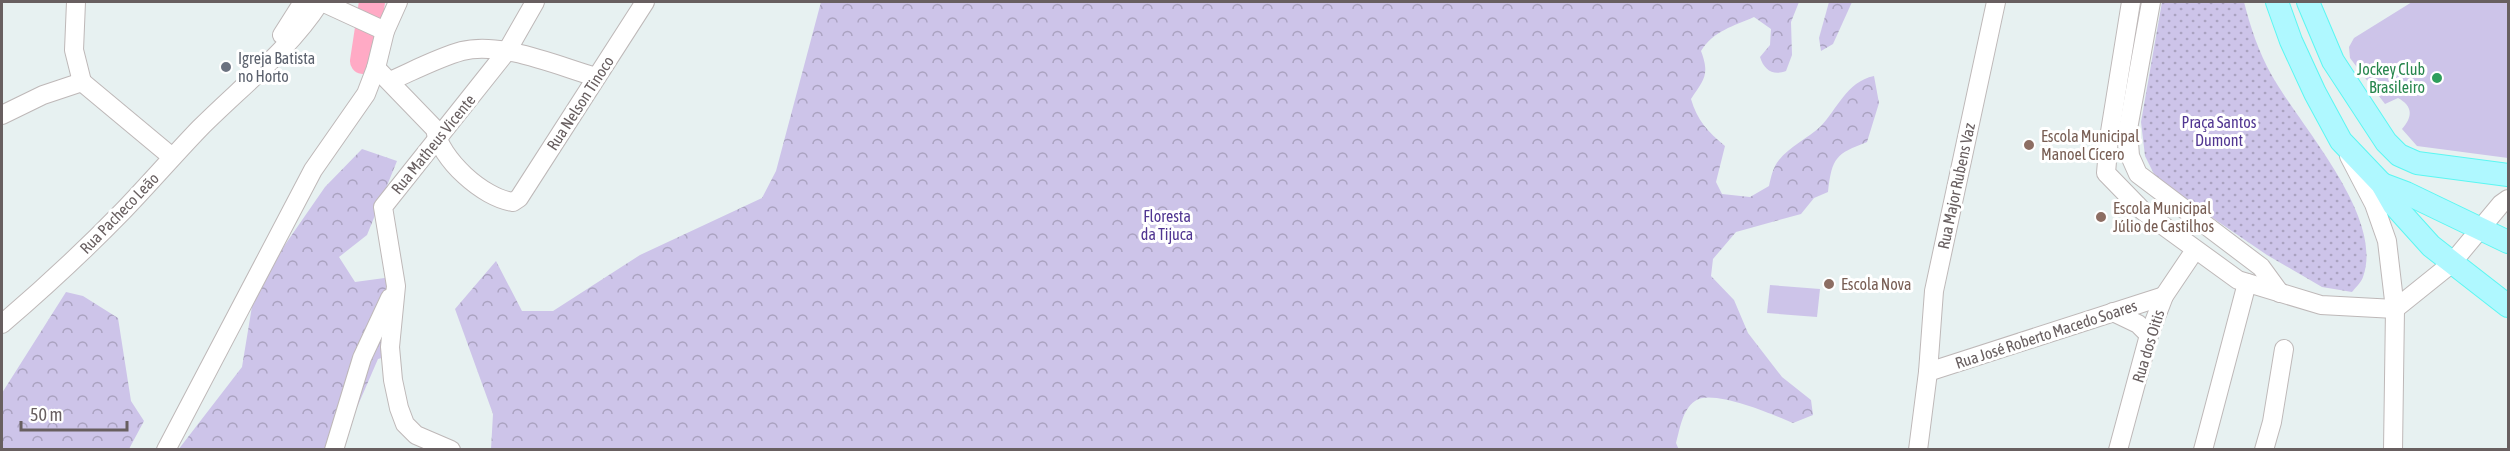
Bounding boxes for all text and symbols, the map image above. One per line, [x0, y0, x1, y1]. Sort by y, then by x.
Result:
place label: Igreja Batista no Horto [238, 49, 315, 85]
street label: Rua Nelson Tinoco [543, 53, 617, 153]
marker: Igreja Batista no Horto [219, 60, 233, 74]
place label: Jockey Club Brasileiro [2357, 60, 2425, 96]
marker: Jockey Club Brasileiro [2430, 71, 2444, 85]
street label: Rua Matheus Vicente [387, 91, 479, 197]
park label: Praça Santos Dumont [2182, 113, 2257, 149]
street label: Rua Major Rubens Vaz [1934, 121, 1979, 251]
place label: Escola Municipal Manoel Cícero [2041, 127, 2140, 163]
marker: Escola Municipal Manoel Cícero [2022, 138, 2036, 152]
street label: Rua Pacheco Leão [76, 169, 162, 257]
place label: Escola Municipal Júlio de Castilhos [2113, 199, 2215, 235]
park label: Floresta da Tijuca [1141, 207, 1193, 244]
marker: Escola Municipal Júlio de Castilhos [2094, 210, 2108, 224]
place label: Escola Nova [1841, 275, 1911, 293]
marker: Escola Nova [1822, 277, 1836, 291]
street label: Rua José Roberto Macedo Soares [1953, 296, 2139, 372]
street label: Rua dos Oitis [2128, 307, 2168, 385]
scale bar [21, 394, 128, 432]
text: 50 m [30, 404, 62, 425]

